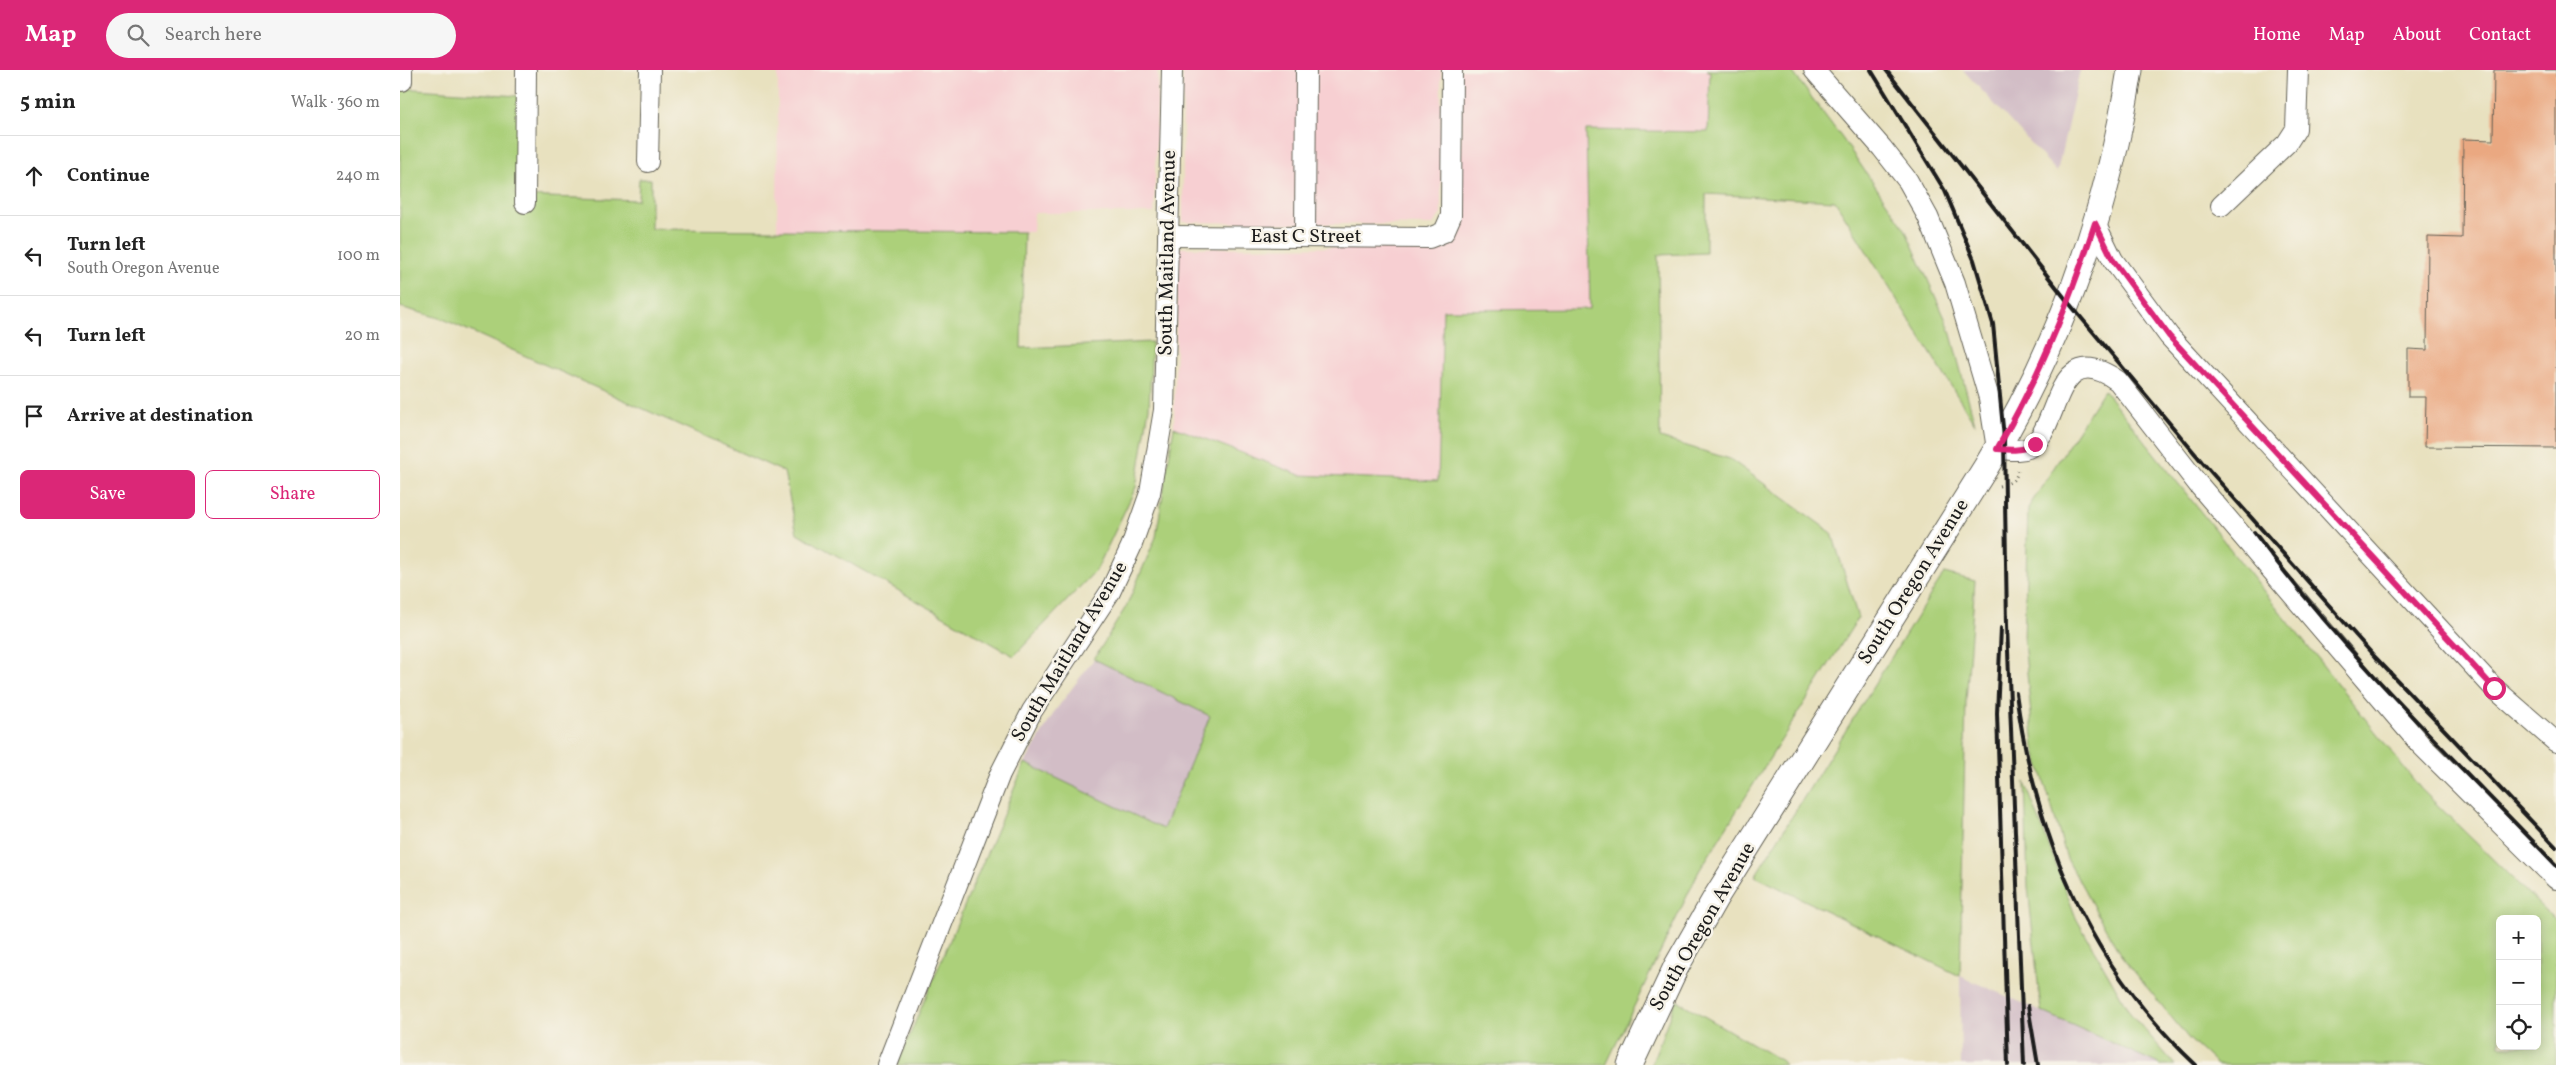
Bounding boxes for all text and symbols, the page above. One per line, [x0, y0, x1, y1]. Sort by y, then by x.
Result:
search box [106, 13, 456, 58]
text: Map [25, 18, 76, 52]
icon: search [124, 21, 152, 49]
text: Search here [164, 22, 262, 48]
text: Home [2253, 23, 2301, 48]
text: Map [2329, 23, 2365, 48]
text: About [2393, 23, 2441, 48]
text: Contact [2469, 23, 2531, 48]
text: 5 min [20, 88, 76, 117]
text: Walk · 360 m [291, 92, 380, 114]
street label: South Maitland Avenue [1152, 150, 1184, 356]
icon: ahead [20, 162, 48, 190]
text: Continue [67, 163, 150, 189]
text: 240 m [336, 165, 380, 187]
street label: East C Street [1250, 223, 1362, 251]
text: Turn left [67, 232, 146, 258]
icon: left [20, 242, 48, 270]
text: 100 m [337, 245, 380, 267]
text: South Oregon Avenue [67, 258, 219, 280]
icon: left [20, 322, 48, 350]
text: Turn left [67, 323, 146, 349]
text: 20 m [345, 325, 380, 347]
icon: arrive [20, 402, 48, 430]
text: Arrive at destination [67, 403, 253, 429]
route end [2024, 433, 2047, 456]
button: Save [20, 470, 195, 519]
button: Share [205, 470, 380, 519]
street label: South Oregon Avenue [1852, 494, 1976, 670]
street label: South Maitland Avenue [1005, 556, 1135, 748]
route start [2483, 677, 2506, 700]
street label: South Oregon Avenue [1643, 837, 1763, 1017]
map controls [2496, 915, 2541, 1050]
button: + [2496, 915, 2541, 960]
button: − [2496, 960, 2541, 1005]
button: locate [2496, 1005, 2541, 1050]

